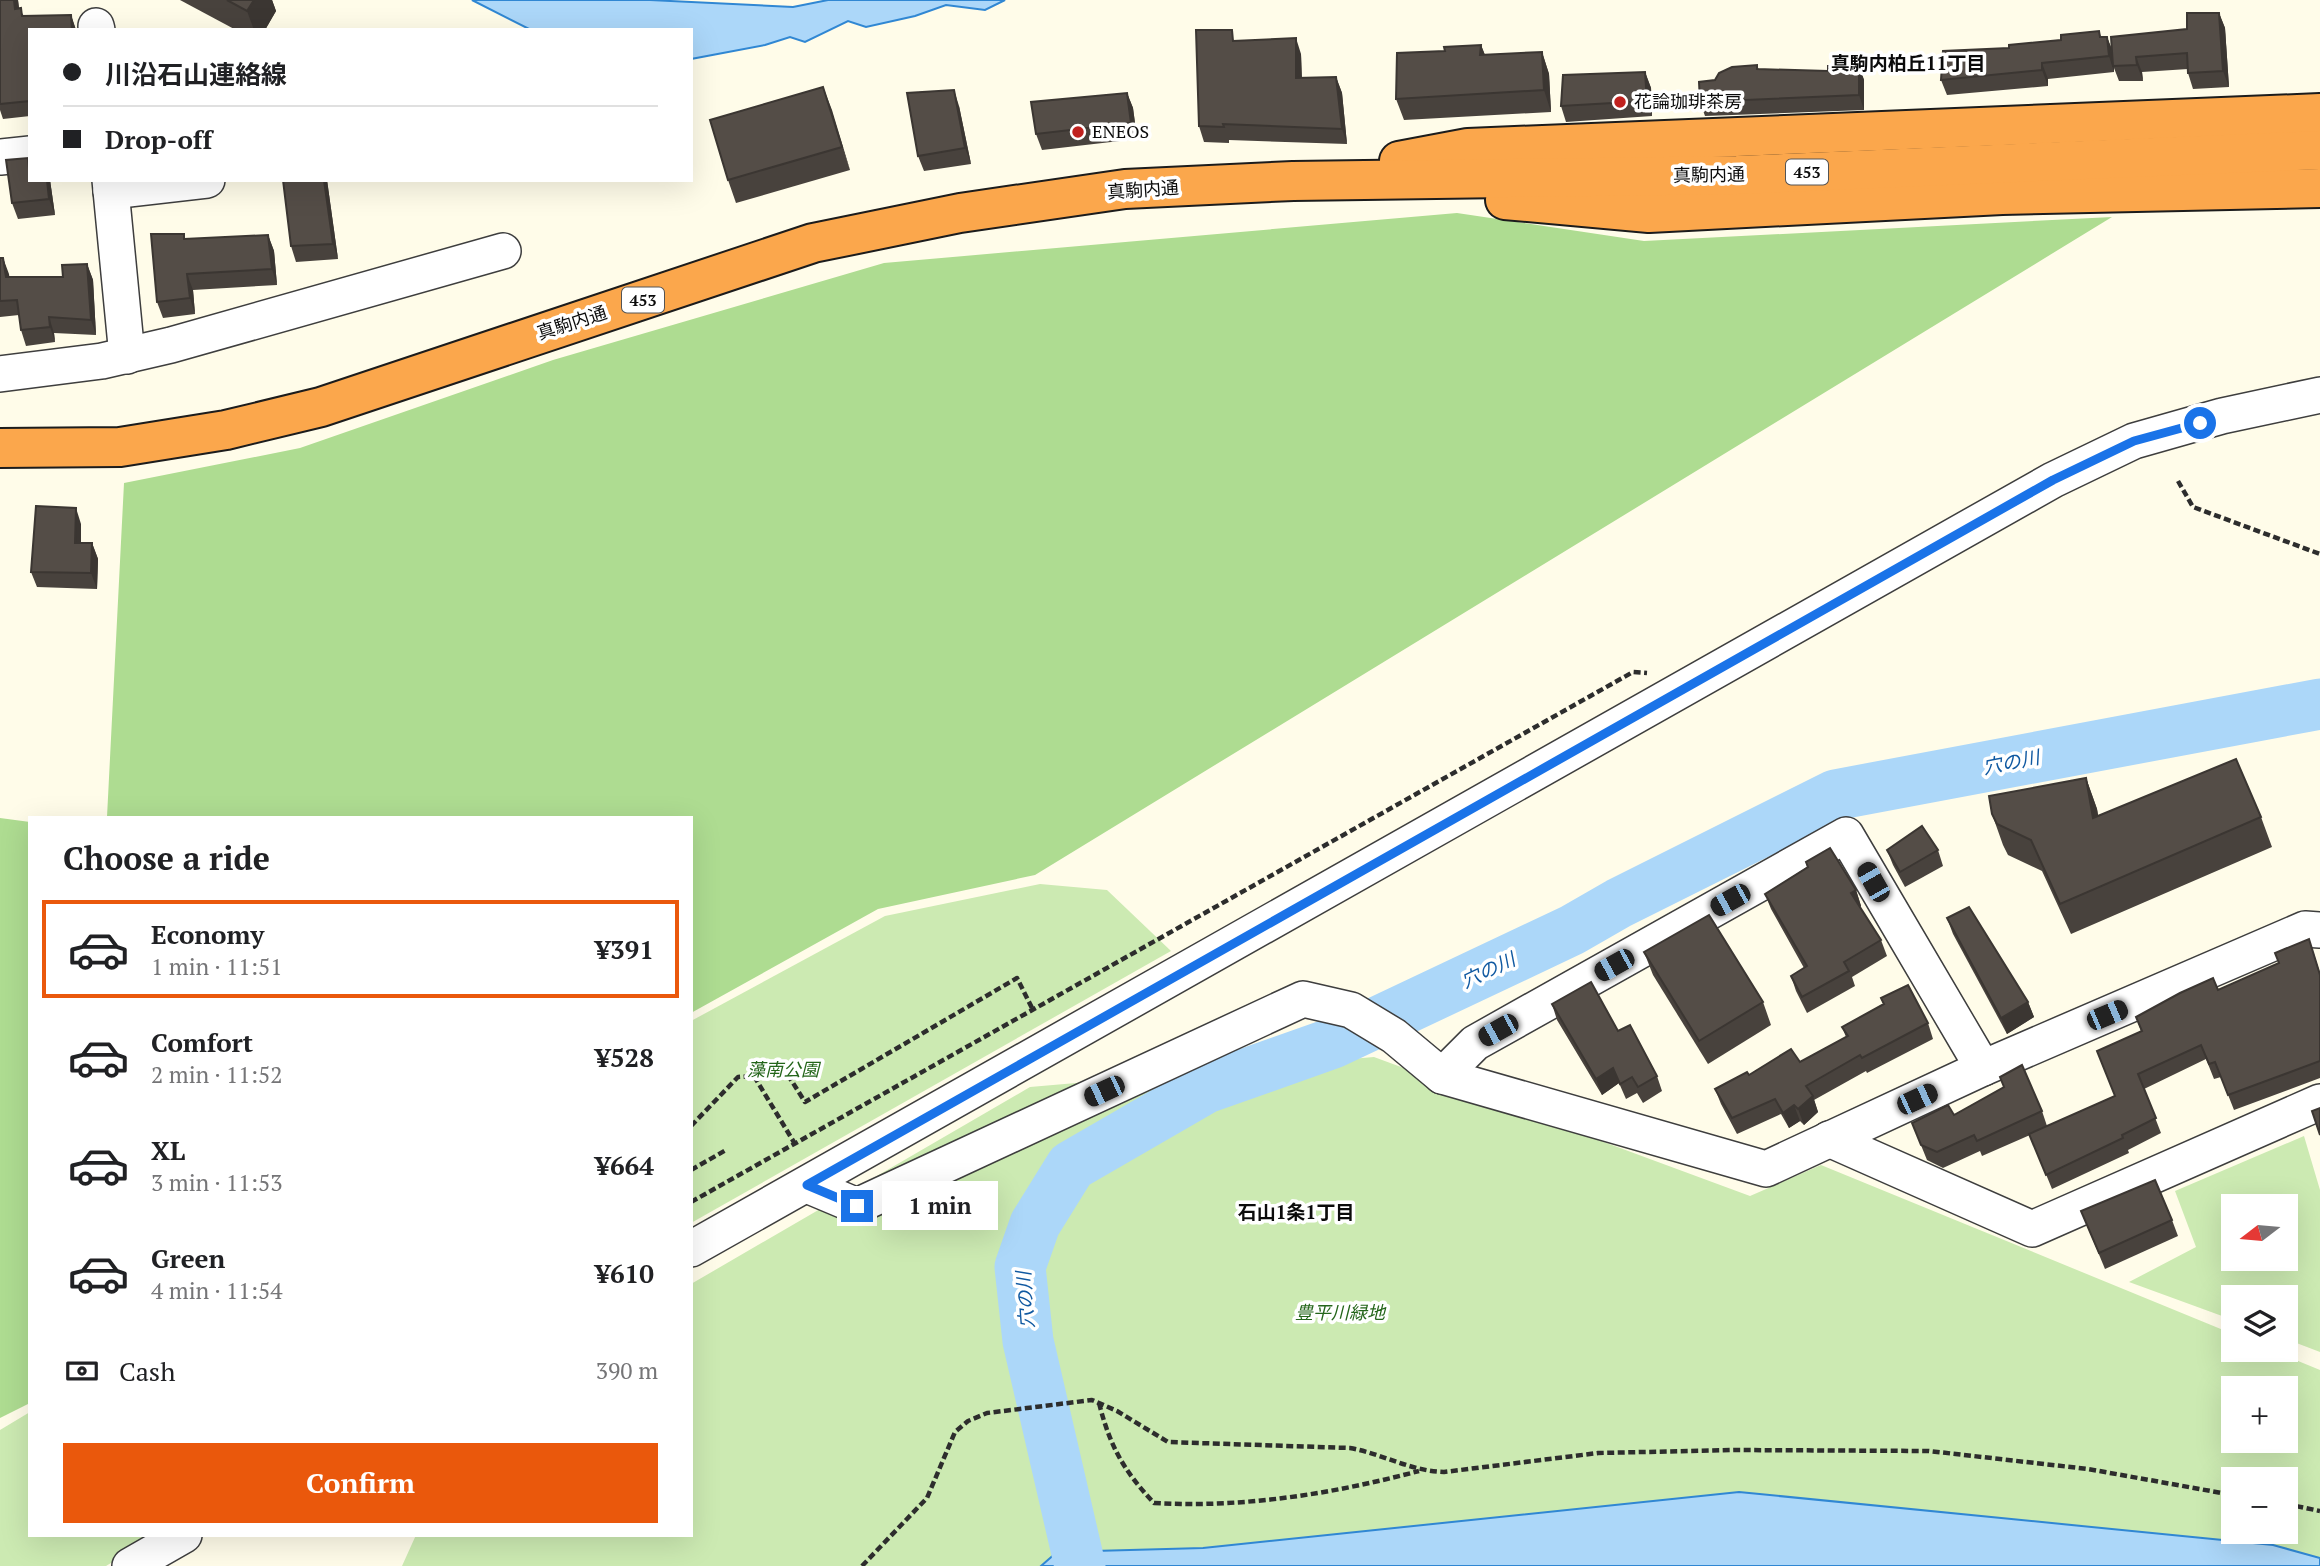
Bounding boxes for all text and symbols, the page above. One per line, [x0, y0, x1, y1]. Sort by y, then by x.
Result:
district label: 真駒内柏丘11丁目 [1831, 50, 1985, 75]
text: 川沿石山連絡線 [105, 57, 287, 91]
place label: 花論珈琲茶房 [1634, 89, 1742, 113]
marker: 花論珈琲茶房 [1612, 94, 1628, 110]
place label: ENEOS [1092, 119, 1149, 143]
text: Drop-off [105, 122, 212, 156]
marker: ENEOS [1070, 124, 1086, 140]
road number: 453 [1786, 160, 1828, 184]
street label: 真駒内通 [1673, 161, 1745, 187]
street label: 真駒内通 [1106, 175, 1180, 203]
road number: 453 [622, 288, 664, 312]
street label: 真駒内通 [534, 300, 610, 345]
route start [2184, 407, 2216, 439]
water label: 穴の川 [1981, 743, 2043, 779]
text: Choose a ride [63, 837, 270, 879]
car [1854, 859, 1893, 905]
car [1707, 881, 1754, 919]
text: Economy [151, 917, 264, 951]
icon: car [67, 918, 130, 981]
text: ¥391 [595, 932, 654, 966]
water label: 穴の川 [1457, 945, 1521, 993]
car [1591, 946, 1638, 984]
text: 1 min · 11:51 [151, 951, 283, 982]
car [2084, 997, 2131, 1033]
car [1475, 1011, 1522, 1049]
text: Comfort [151, 1025, 253, 1059]
icon: car [67, 1026, 130, 1089]
text: ¥528 [595, 1040, 654, 1074]
park label: 藻南公園 [747, 1057, 822, 1081]
text: 2 min · 11:52 [151, 1059, 283, 1090]
car [1081, 1073, 1128, 1109]
car [1894, 1081, 1941, 1117]
text: XL [151, 1133, 185, 1167]
icon: car [67, 1134, 130, 1197]
text: ¥664 [595, 1148, 654, 1182]
text: 3 min · 11:53 [151, 1167, 283, 1198]
callout: 1 min [882, 1182, 997, 1230]
route end [841, 1190, 873, 1222]
text: 1 min [909, 1190, 971, 1221]
north arrow [2221, 1194, 2298, 1270]
map controls [2221, 1194, 2298, 1544]
district label: 石山1条1丁目 [1238, 1199, 1354, 1224]
text: Green [151, 1241, 225, 1275]
icon: car [67, 1242, 130, 1305]
text: ¥610 [595, 1256, 654, 1290]
water label: 穴の川 [1010, 1269, 1039, 1329]
text: 4 min · 11:54 [151, 1275, 283, 1306]
button: layers [2221, 1285, 2298, 1362]
park label: 豊平川緑地 [1295, 1300, 1387, 1324]
icon: cash [63, 1352, 101, 1390]
text: Cash [119, 1354, 175, 1388]
text: 390 m [596, 1355, 658, 1386]
button: + [2221, 1376, 2298, 1453]
button: Confirm [63, 1443, 658, 1523]
button: − [2221, 1467, 2298, 1544]

